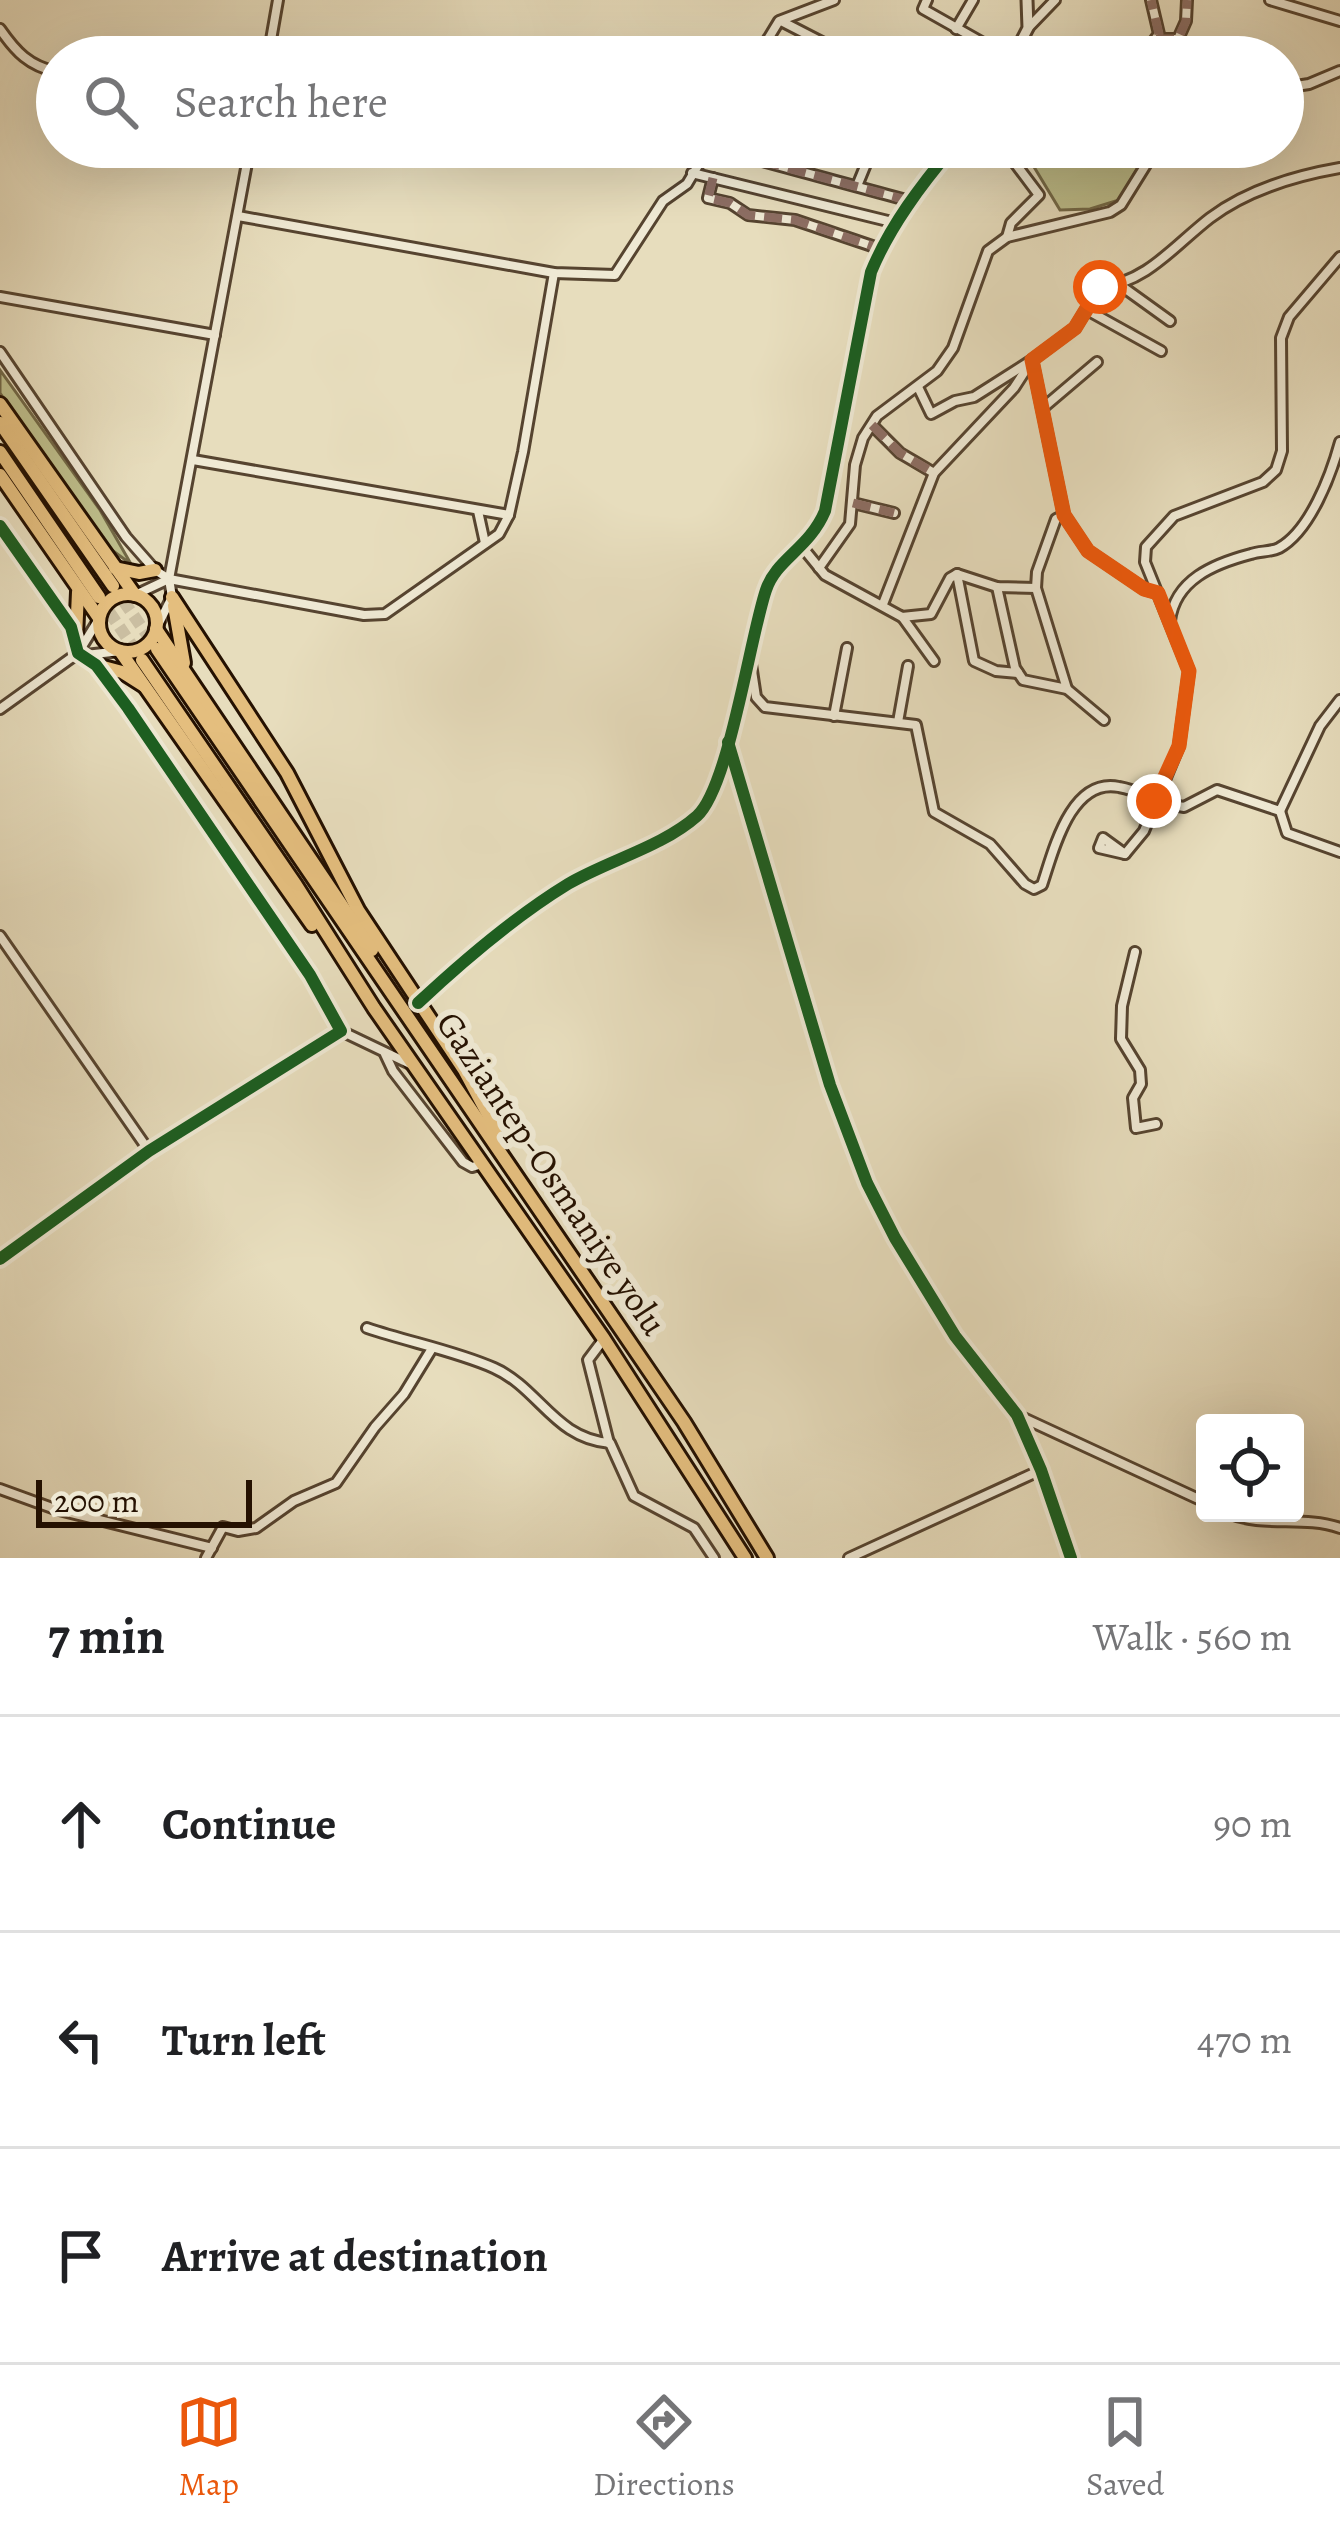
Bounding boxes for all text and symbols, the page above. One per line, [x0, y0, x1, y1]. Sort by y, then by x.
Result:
search box [36, 36, 1304, 168]
icon: search [78, 69, 144, 135]
text: Search here [174, 71, 388, 133]
route start [1073, 260, 1127, 314]
route end [1127, 774, 1181, 828]
street label: Gaziantep-Osmaniye yolu [425, 1001, 679, 1345]
map controls [1196, 1414, 1304, 1522]
button: locate [1196, 1414, 1304, 1522]
scale bar [36, 1474, 252, 1527]
text: 200 m [54, 1478, 139, 1523]
text: 7 min [48, 1601, 165, 1671]
text: Walk · 560 m [1093, 1610, 1292, 1663]
icon: ahead [48, 1791, 114, 1857]
text: Continue [162, 1793, 336, 1855]
text: 90 m [1213, 1797, 1292, 1850]
icon: left [48, 2007, 114, 2073]
text: Turn left [162, 2009, 326, 2071]
text: 470 m [1197, 2013, 1292, 2066]
icon: arrive [48, 2223, 114, 2289]
text: Arrive at destination [162, 2225, 548, 2287]
tab: Map [176, 2389, 242, 2506]
tab: Directions [593, 2389, 735, 2506]
tab: Saved [1086, 2389, 1164, 2506]

